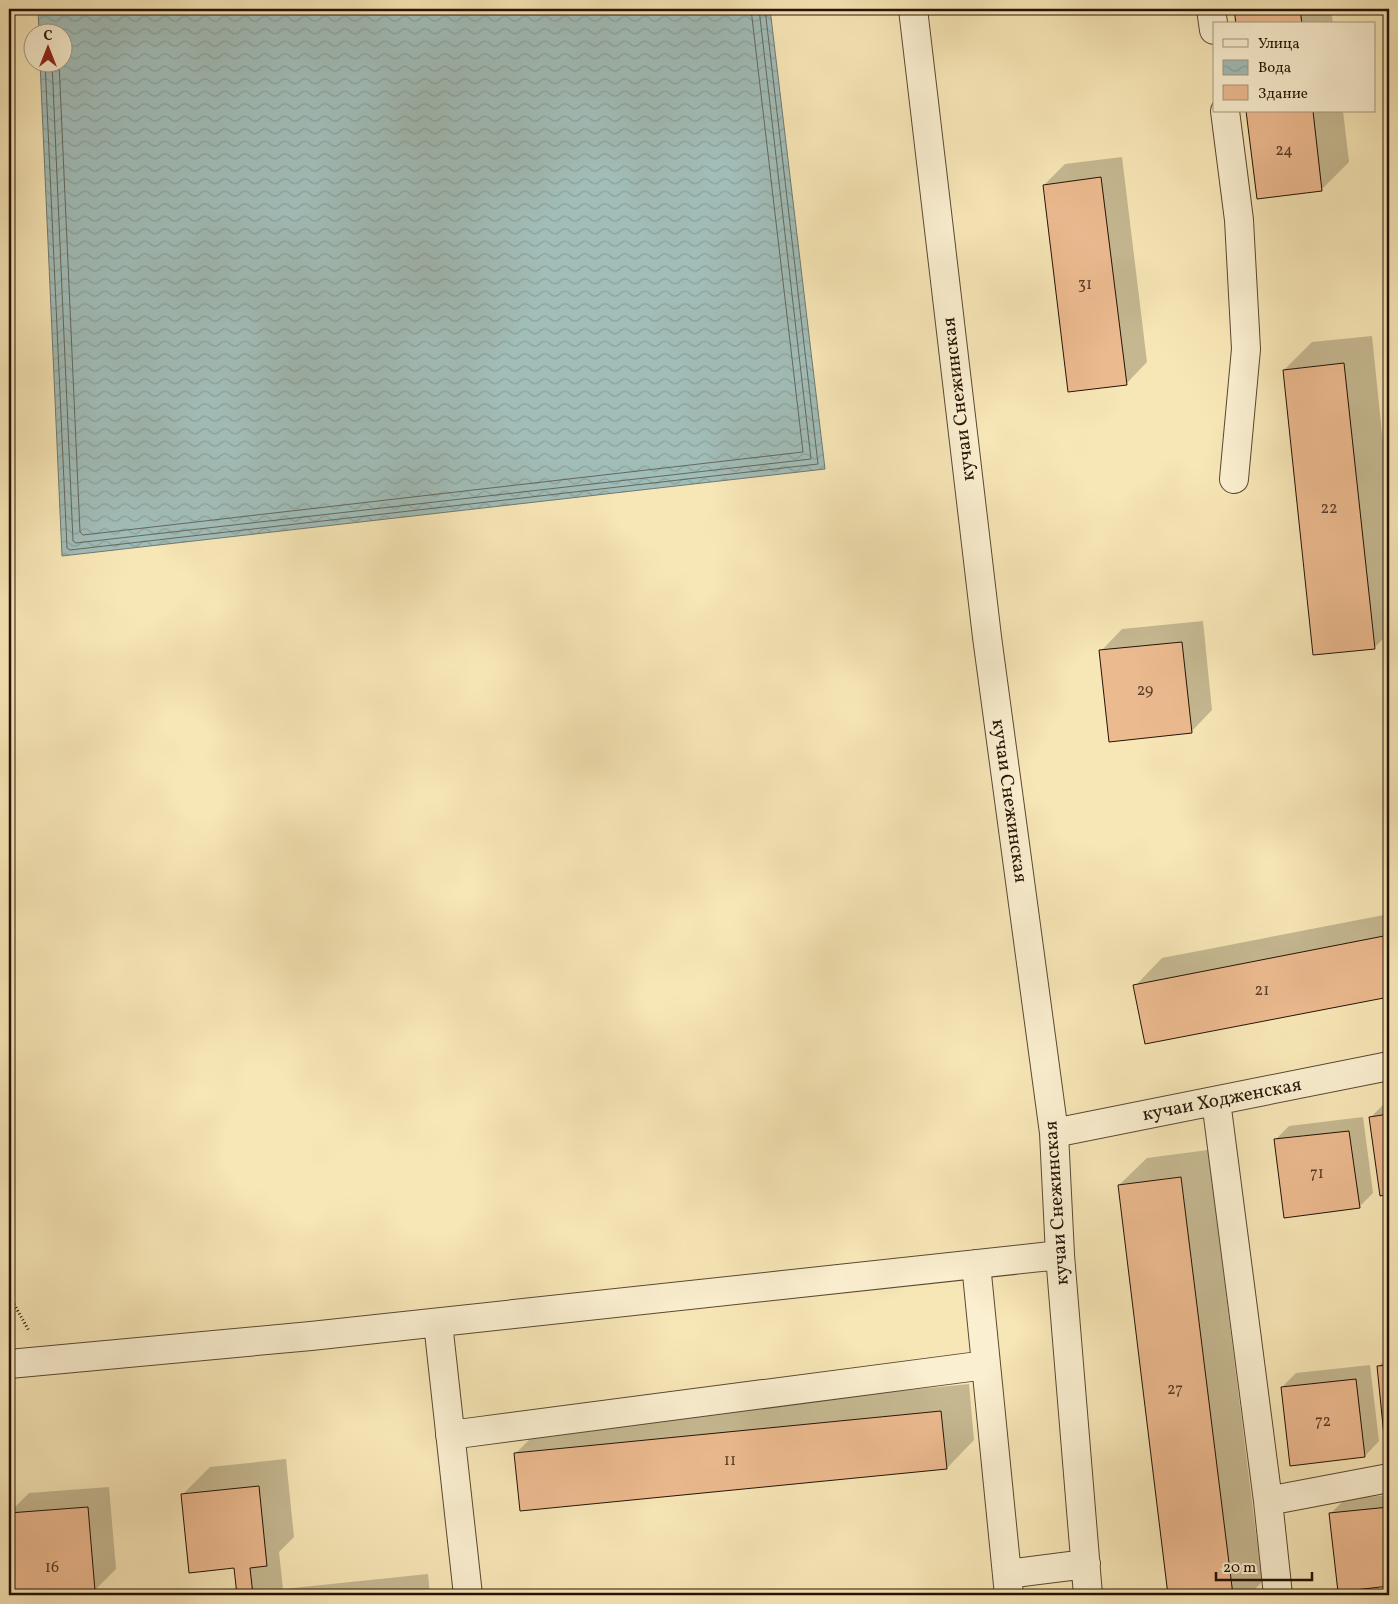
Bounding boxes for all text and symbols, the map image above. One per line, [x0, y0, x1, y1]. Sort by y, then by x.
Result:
north arrow [22, 22, 72, 72]
legend [1213, 22, 1376, 112]
text: С [43, 27, 53, 46]
text: Улица [1258, 34, 1300, 55]
text: Вода [1258, 58, 1291, 79]
text: Здание [1258, 84, 1308, 105]
house number: 24 [1275, 140, 1293, 162]
house number: 31 [1078, 274, 1092, 296]
street label: кучаи Снежинская [936, 316, 982, 482]
house number: 22 [1320, 498, 1338, 520]
house number: 29 [1137, 680, 1153, 702]
street label: кучаи Снежинская [985, 718, 1033, 884]
house number: 21 [1255, 980, 1269, 1002]
street label: кучаи Ходженская [1140, 1072, 1304, 1128]
street label: кучаи Снежинская [1038, 1120, 1076, 1286]
house number: 71 [1310, 1163, 1324, 1185]
house number: 27 [1167, 1379, 1183, 1401]
house number: 72 [1315, 1411, 1331, 1433]
house number: 11 [724, 1450, 736, 1472]
scale bar [1216, 1549, 1312, 1581]
house number: 16 [45, 1557, 59, 1579]
text: 20 m [1223, 1558, 1256, 1579]

